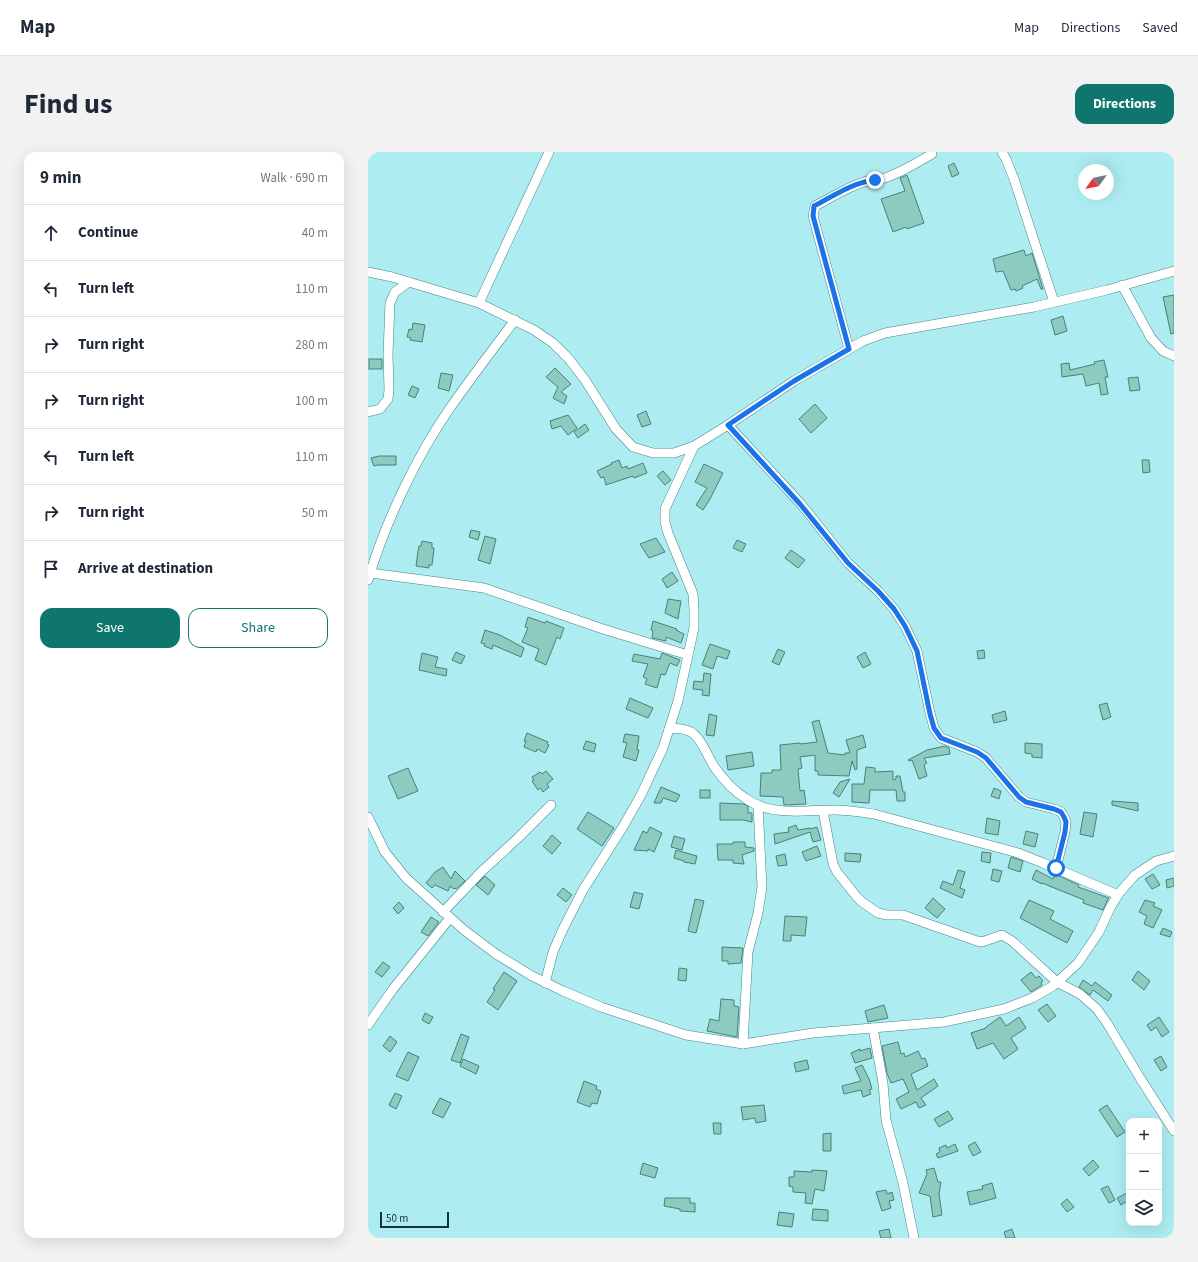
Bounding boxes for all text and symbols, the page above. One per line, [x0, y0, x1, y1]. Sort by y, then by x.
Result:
text: Map [20, 14, 55, 41]
text: Map [1014, 18, 1039, 38]
text: Directions [1061, 18, 1120, 38]
text: Saved [1142, 18, 1178, 38]
text: Find us [24, 84, 112, 124]
button: Directions [1075, 84, 1174, 124]
north arrow [1078, 164, 1114, 200]
text: 9 min [40, 166, 81, 190]
text: Walk · 690 m [260, 169, 328, 187]
route end [866, 171, 884, 189]
icon: ahead [40, 222, 62, 244]
text: Continue [78, 222, 138, 243]
text: 40 m [302, 224, 328, 242]
icon: left [40, 278, 62, 300]
text: Turn left [78, 278, 134, 299]
text: 110 m [295, 280, 328, 298]
icon: right [40, 334, 62, 356]
text: Turn right [78, 334, 144, 355]
text: 280 m [295, 336, 328, 354]
icon: right [40, 390, 62, 412]
text: Turn right [78, 390, 144, 411]
text: 100 m [295, 392, 328, 410]
icon: left [40, 446, 62, 468]
text: Turn left [78, 446, 134, 467]
text: 110 m [295, 448, 328, 466]
icon: right [40, 502, 62, 524]
text: Turn right [78, 502, 144, 523]
text: 50 m [302, 504, 328, 522]
icon: arrive [40, 558, 62, 580]
text: Arrive at destination [78, 558, 213, 579]
button: Save [40, 608, 180, 648]
button: Share [188, 608, 328, 648]
route start [1047, 859, 1065, 877]
map controls [1126, 1118, 1162, 1226]
button: + [1126, 1118, 1162, 1154]
button: − [1126, 1154, 1162, 1190]
button: layers [1126, 1190, 1162, 1226]
scale bar [380, 1210, 449, 1229]
text: 50 m [386, 1211, 408, 1226]

